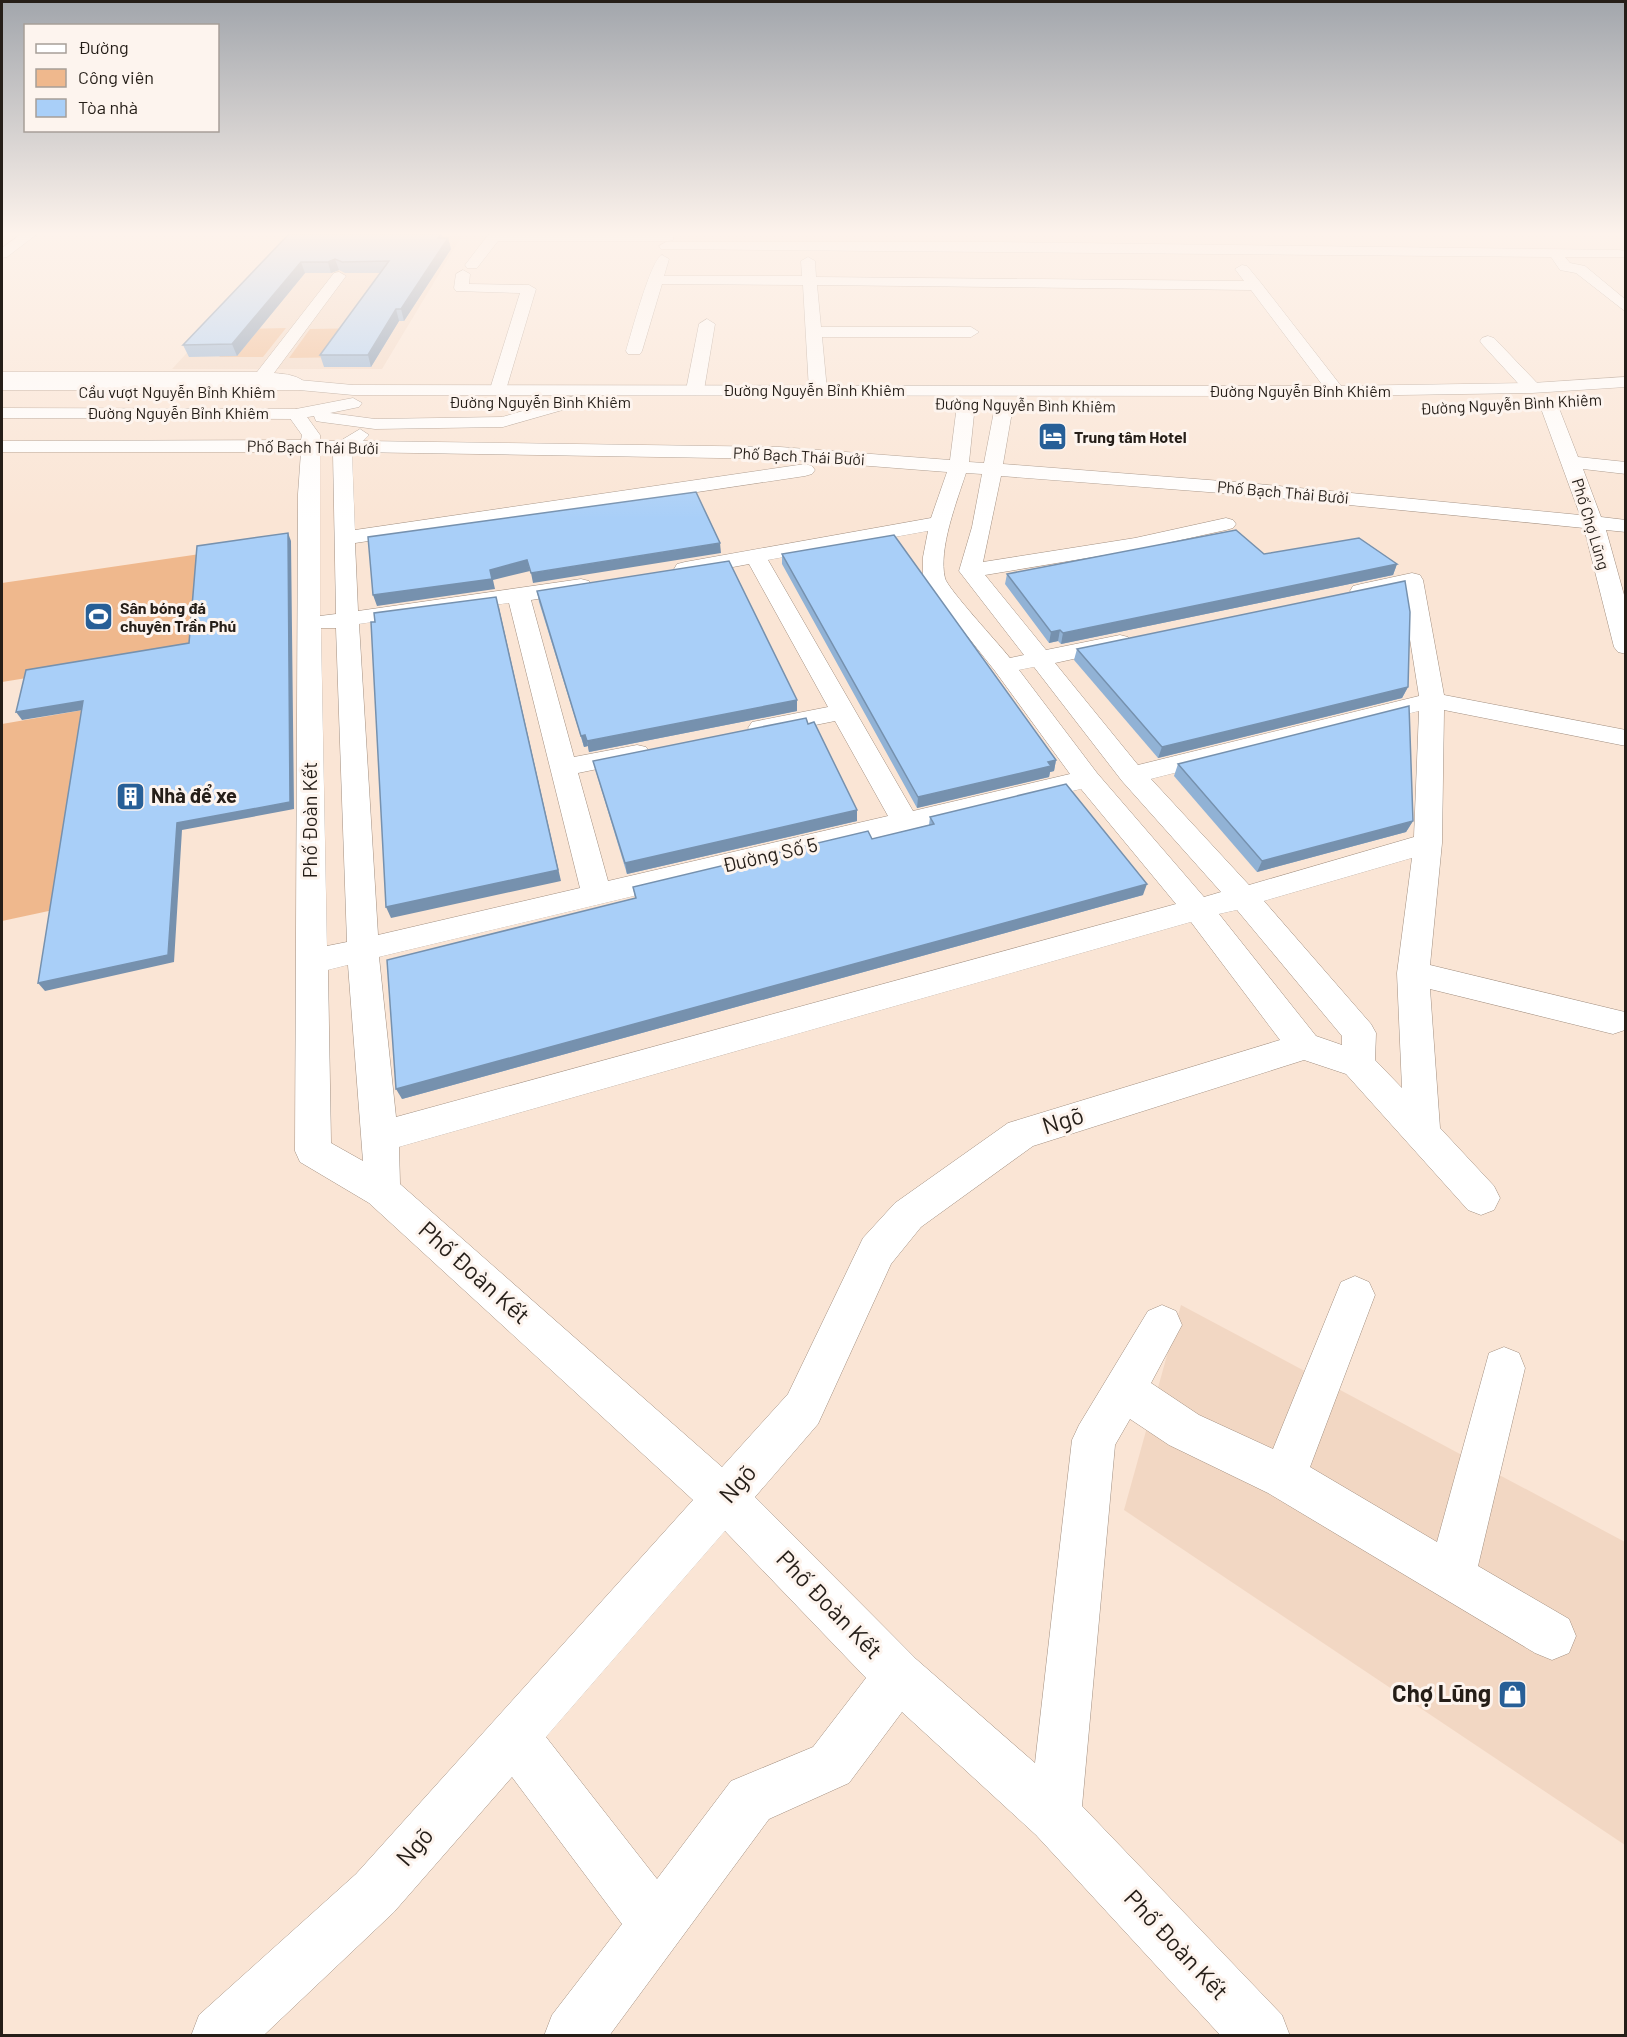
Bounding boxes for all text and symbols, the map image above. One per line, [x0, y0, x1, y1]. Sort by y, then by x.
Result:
legend [24, 24, 219, 132]
text: Đường [78, 36, 129, 58]
text: Công viên [78, 66, 154, 88]
text: Tòa nhà [78, 96, 138, 118]
street label: Đường Nguyễn Bỉnh Khiêm [723, 380, 905, 399]
street label: Đường Nguyễn Bỉnh Khiêm [1209, 381, 1391, 400]
street label: Cầu vượt Nguyễn Bỉnh Khiêm [79, 382, 275, 401]
street label: Đường Nguyễn Bình Khiêm [1420, 389, 1602, 418]
street label: Đường Nguyễn Bình Khiêm [449, 392, 631, 411]
street label: Đường Nguyễn Bình Khiêm [934, 393, 1116, 416]
street label: Đường Nguyễn Bỉnh Khiêm [87, 403, 269, 422]
hotel icon: Trung tâm Hotel [1037, 421, 1069, 453]
place label: Trung tâm Hotel [1074, 427, 1187, 446]
street label: Phố Bạch Thái Bưởi [247, 436, 379, 457]
street label: Phố Bạch Thái Bưởi [733, 443, 866, 468]
street label: Phố Bạch Thái Bưởi [1216, 476, 1350, 507]
street label: Phố Chợ Lũng [1569, 476, 1614, 572]
place label: Sân bóng đá chuyên Trần Phú [120, 598, 236, 635]
sports icon: Sân bóng đá chuyên Trần Phú [83, 601, 115, 633]
street label: Phố Đoàn Kết [297, 762, 321, 878]
building icon: Nhà để xe [114, 780, 146, 812]
place label: Nhà để xe [151, 783, 237, 807]
street label: Đường Số 5 [720, 831, 820, 877]
street label: Ngõ [1038, 1100, 1087, 1140]
street label: Phố Đoàn Kết [413, 1214, 537, 1329]
street label: Ngõ [712, 1458, 762, 1508]
street label: Phố Đoàn Kết [771, 1544, 889, 1664]
place label: Chợ Lũng [1392, 1678, 1491, 1707]
shop icon: Chợ Lũng [1496, 1678, 1528, 1710]
street label: Ngõ [389, 1821, 439, 1871]
street label: Phố Đoàn Kết [1119, 1883, 1235, 2005]

